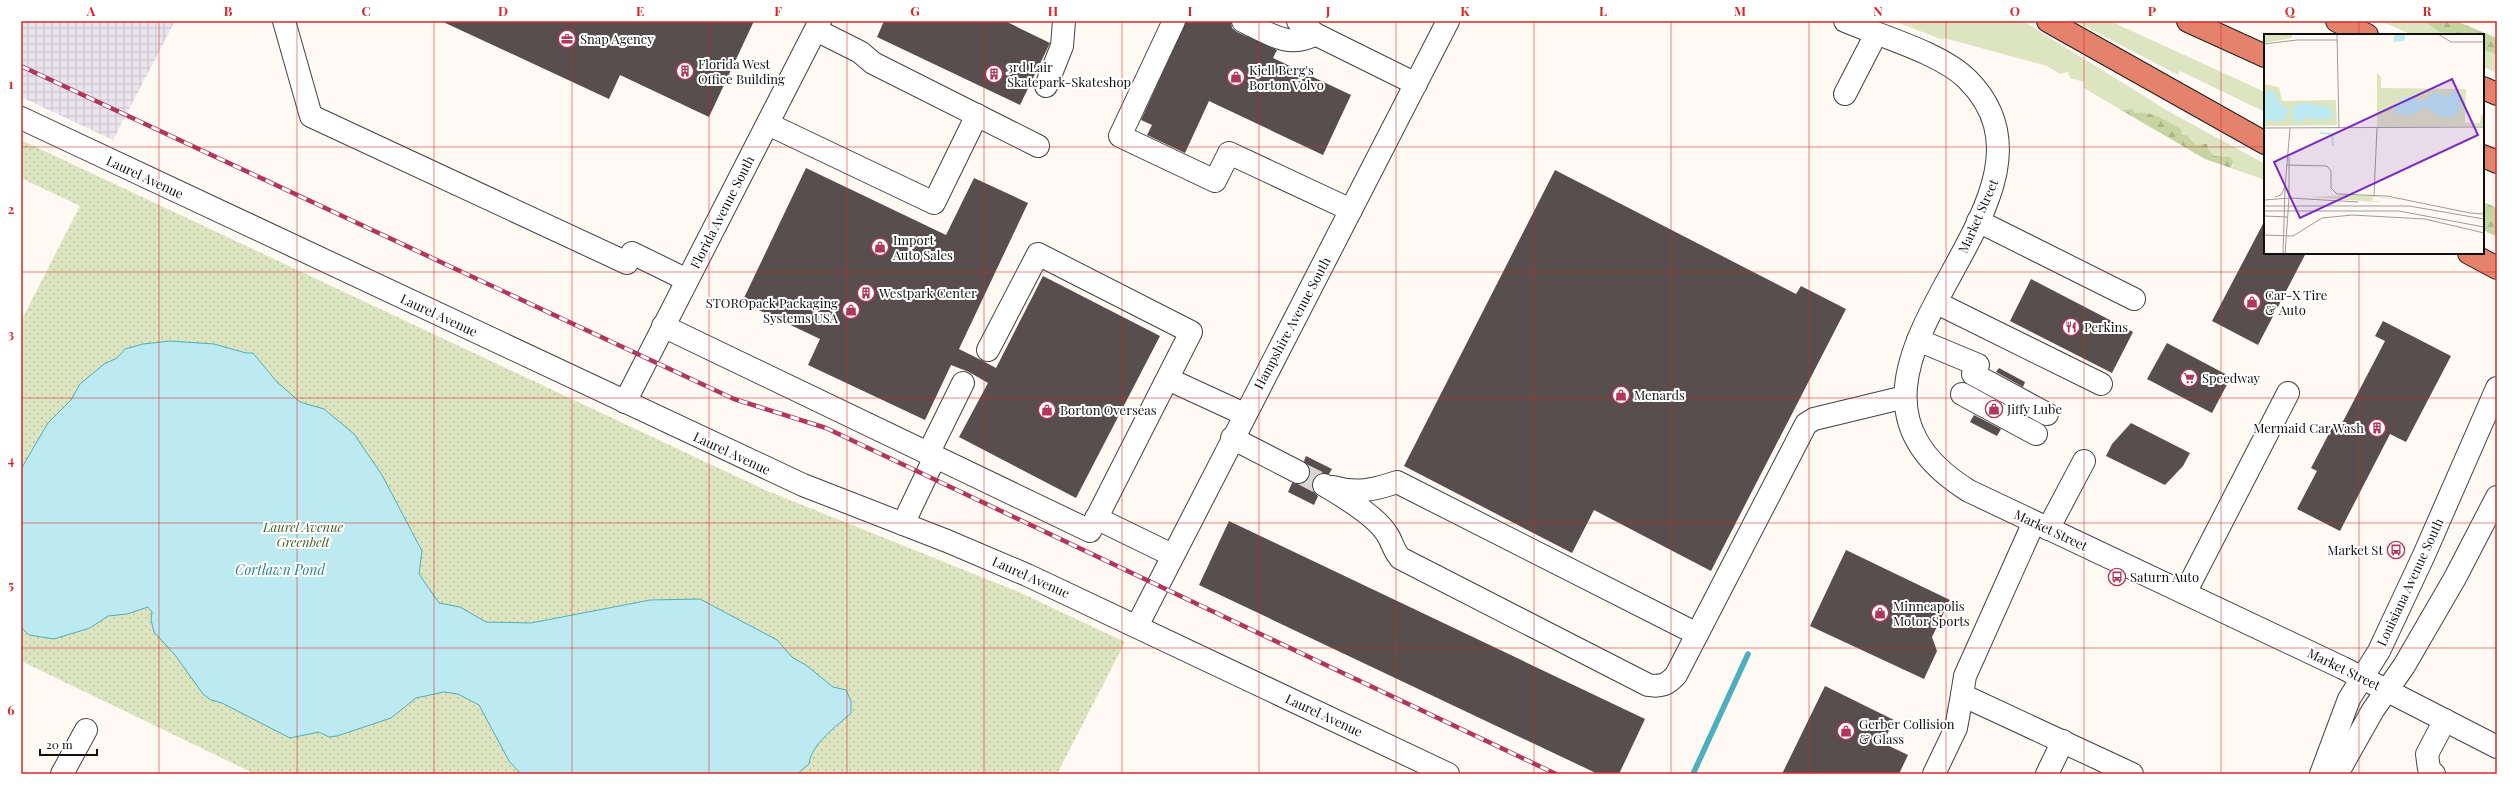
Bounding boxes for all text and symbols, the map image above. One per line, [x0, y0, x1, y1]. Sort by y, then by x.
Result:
text: A [86, 2, 96, 19]
text: B [224, 2, 233, 19]
text: C [361, 2, 371, 19]
text: D [498, 2, 508, 19]
text: E [636, 2, 644, 19]
text: F [774, 2, 782, 19]
text: G [910, 2, 920, 19]
text: H [1048, 2, 1058, 19]
text: I [1188, 2, 1193, 19]
text: J [1325, 2, 1331, 19]
text: K [1460, 2, 1470, 19]
text: L [1599, 2, 1607, 19]
text: M [1734, 2, 1746, 19]
text: N [1873, 2, 1883, 19]
text: O [2010, 2, 2020, 19]
text: P [2148, 2, 2157, 19]
text: Q [2285, 2, 2296, 19]
text: R [2423, 2, 2433, 19]
office icon: Snap Agency [557, 29, 577, 49]
place label: Snap Agency [580, 30, 654, 47]
inset map [2264, 34, 2484, 254]
place label: Florida West Office Building [698, 55, 785, 87]
place label: 3rd Lair Skatepark-Skateshop [1007, 58, 1131, 90]
building icon: Florida West Office Building [675, 61, 695, 81]
place label: Kjell Berg's Borton Volvo [1249, 61, 1324, 93]
building icon: 3rd Lair Skatepark-Skateshop [984, 64, 1004, 84]
shop icon: Kjell Berg's Borton Volvo [1226, 67, 1246, 87]
text: 1 [9, 75, 14, 92]
street label: Laurel Avenue [104, 151, 187, 202]
street label: Florida Avenue South [686, 152, 758, 271]
street label: Market Street [1954, 176, 2002, 255]
text: 2 [8, 200, 15, 217]
place label: Import Auto Sales [892, 231, 953, 263]
shop icon: Import Auto Sales [870, 237, 890, 257]
street label: Hampshire Avenue South [1249, 253, 1334, 392]
building icon: Westpark Center [856, 283, 876, 303]
place label: Westpark Center [878, 284, 977, 301]
place label: Car-X Tire & Auto [2265, 286, 2328, 318]
street label: Laurel Avenue [398, 289, 481, 340]
shop icon: Car-X Tire & Auto [2242, 292, 2262, 312]
place label: STOROpack Packaging Systems USA [706, 294, 839, 326]
shop icon: STOROpack Packaging Systems USA [841, 300, 861, 320]
restaurant icon: Perkins [2061, 317, 2081, 337]
place label: Perkins [2084, 318, 2128, 335]
text: 3 [8, 325, 14, 342]
supermarket icon: Speedway [2179, 368, 2199, 388]
place label: Speedway [2202, 369, 2261, 386]
shop icon: Menards [1611, 385, 1631, 405]
place label: Menards [1634, 386, 1685, 403]
shop icon: Jiffy Lube [1984, 399, 2004, 419]
shop icon: Borton Overseas [1037, 400, 1057, 420]
place label: Jiffy Lube [2006, 400, 2062, 417]
place label: Borton Overseas [1060, 401, 1157, 418]
building icon: Mermaid Car Wash [2367, 418, 2387, 438]
place label: Mermaid Car Wash [2253, 419, 2364, 436]
street label: Laurel Avenue [691, 427, 774, 478]
text: 4 [8, 451, 15, 468]
street label: Market Street [2012, 505, 2091, 554]
street label: Louisiana Avenue South [2372, 515, 2447, 648]
park label: Laurel Avenue Greenbelt [262, 518, 344, 550]
bus stop icon: Market St [2386, 540, 2406, 560]
place label: Market St [2327, 541, 2383, 558]
street label: Laurel Avenue [990, 552, 1073, 601]
water label: Cortlawn Pond [235, 560, 325, 579]
bus stop icon: Saturn Auto [2107, 567, 2127, 587]
place label: Saturn Auto [2130, 568, 2199, 585]
text: 5 [8, 576, 14, 593]
place label: Minneapolis Motor Sports [1893, 597, 1970, 629]
shop icon: Minneapolis Motor Sports [1870, 603, 1890, 623]
street label: Market Street [2305, 644, 2384, 694]
street label: Laurel Avenue [1283, 689, 1366, 740]
text: 6 [7, 701, 15, 718]
place label: Gerber Collision & Glass [1859, 715, 1955, 747]
shop icon: Gerber Collision & Glass [1836, 721, 1856, 741]
scale bar [40, 731, 97, 757]
text: 20 m [46, 736, 73, 752]

